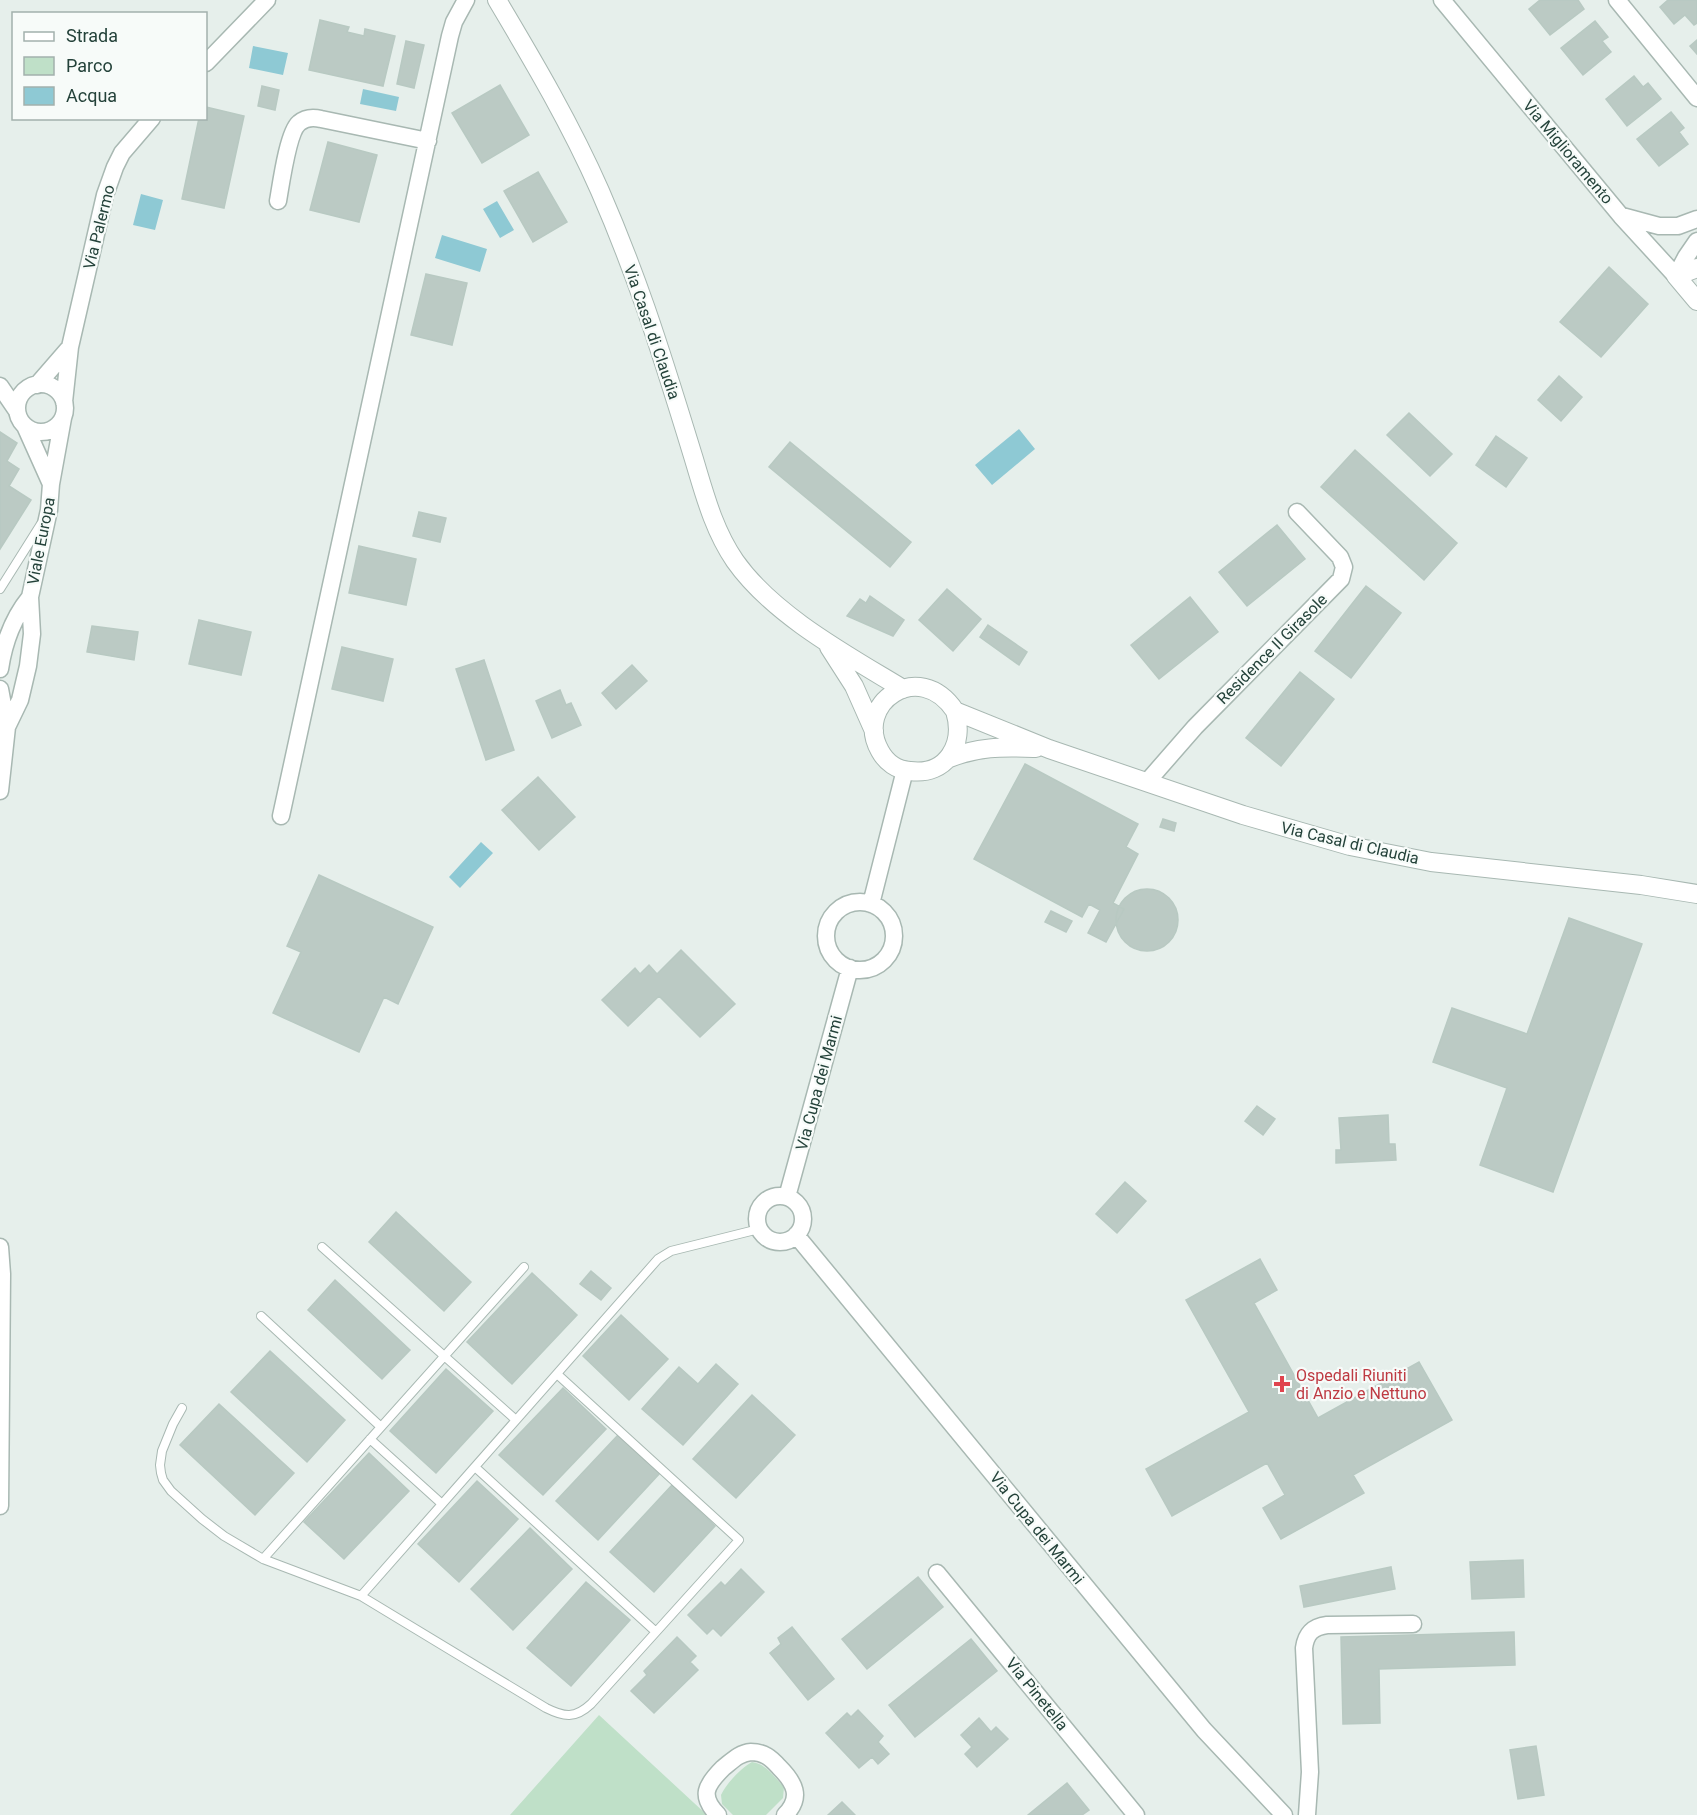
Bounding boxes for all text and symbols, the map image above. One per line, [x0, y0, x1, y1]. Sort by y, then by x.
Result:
legend [12, 12, 207, 120]
text: Strada [66, 25, 118, 46]
text: Parco [66, 55, 113, 76]
text: Acqua [66, 85, 117, 106]
street label: Via Miglioramento [1519, 96, 1617, 208]
street label: Via Palermo [79, 183, 119, 271]
street label: Via Casal di Claudia [620, 262, 684, 402]
street label: Viale Europa [23, 496, 59, 586]
street label: Residence Il Girasole [1213, 590, 1331, 708]
street label: Via Casal di Claudia [1279, 818, 1421, 868]
street label: Via Cupa dei Marmi [792, 1013, 846, 1153]
place label: Ospedali Riuniti di Anzio e Nettuno [1296, 1366, 1427, 1403]
marker: Ospedali Riuniti di Anzio e Nettuno [1273, 1375, 1291, 1393]
street label: Via Cupa dei Marmi [986, 1468, 1088, 1588]
street label: Via Pinetella [1002, 1654, 1072, 1734]

